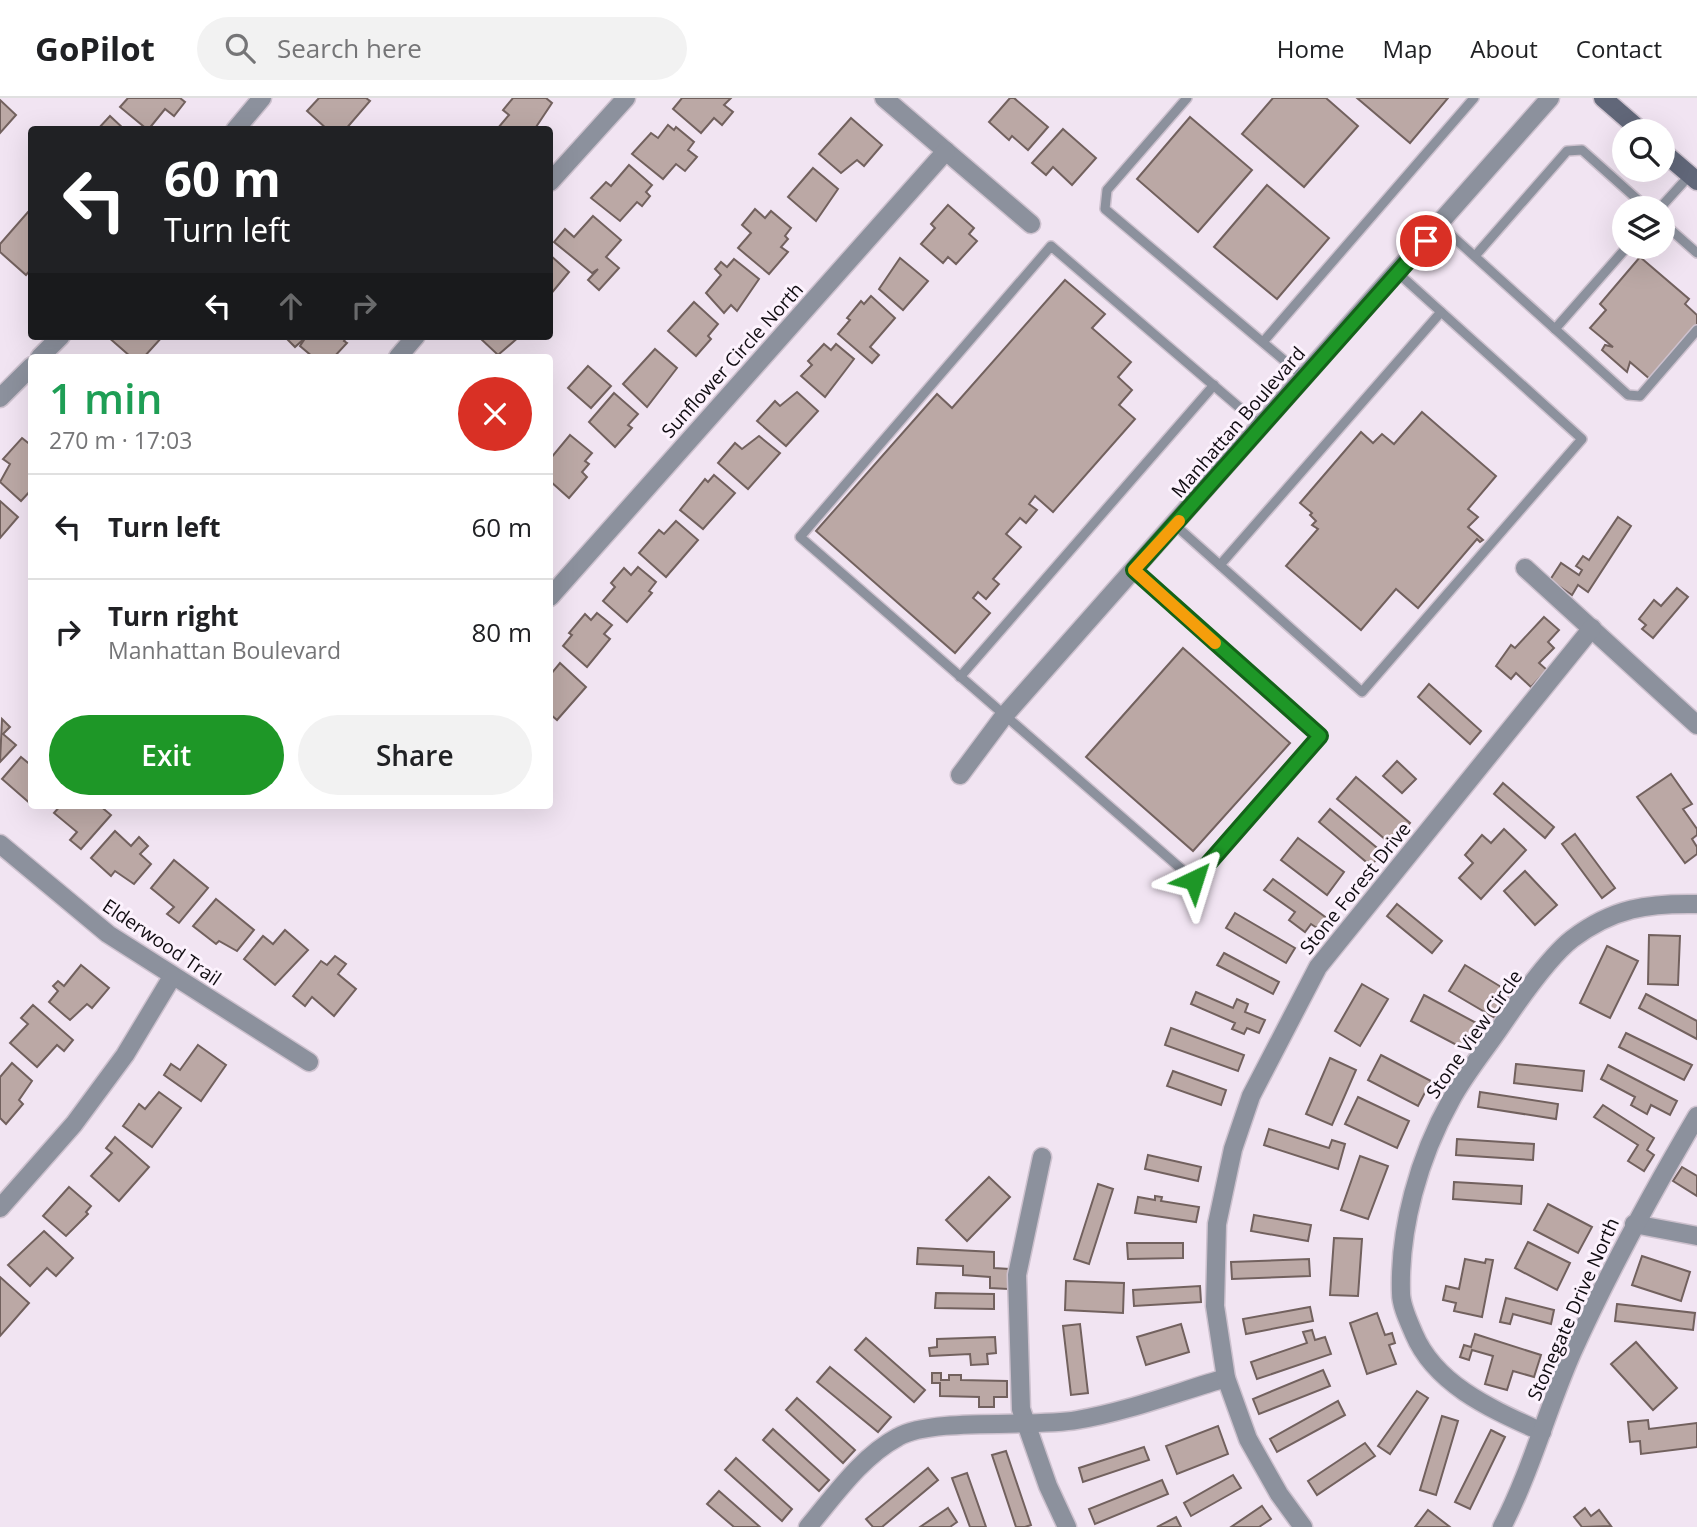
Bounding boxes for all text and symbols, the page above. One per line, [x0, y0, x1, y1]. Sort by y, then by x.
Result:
search box [197, 17, 687, 80]
text: GoPilot [35, 26, 155, 71]
icon: search [221, 29, 259, 67]
text: Search here [277, 30, 422, 66]
text: Home [1277, 32, 1345, 65]
text: Map [1383, 32, 1432, 65]
text: About [1470, 32, 1538, 65]
text: Contact [1576, 32, 1662, 65]
map controls [1612, 119, 1675, 259]
button: search [1612, 119, 1675, 182]
text: 60 m [164, 145, 281, 211]
icon: left [49, 154, 140, 245]
button: layers [1612, 196, 1675, 259]
text: Turn left [164, 208, 290, 251]
pin [1396, 211, 1456, 271]
icon: arrive [1407, 222, 1445, 260]
street label: Sunflower Circle North [655, 277, 809, 443]
icon: left [199, 287, 237, 325]
icon: ahead [272, 287, 310, 325]
icon: right [345, 287, 383, 325]
street label: Manhattan Boulevard [1165, 341, 1311, 503]
text: 1 min [49, 369, 162, 426]
button: close [458, 377, 532, 451]
text: 270 m · 17:03 [49, 424, 192, 456]
icon: left [49, 508, 87, 546]
text: Turn left [108, 509, 220, 545]
text: 60 m [471, 509, 532, 545]
text: Turn right [108, 598, 239, 634]
icon: right [49, 613, 87, 651]
text: 80 m [471, 614, 532, 650]
text: Manhattan Boulevard [108, 634, 341, 666]
button: Exit [49, 715, 284, 795]
button: Share [298, 715, 532, 795]
street label: Stone Forest Drive [1294, 817, 1416, 959]
position arrow [1157, 843, 1231, 917]
street label: Elderwood Trail [98, 893, 226, 991]
street label: Stone View Circle [1420, 965, 1528, 1103]
street label: Stonegate Drive North [1521, 1213, 1625, 1405]

